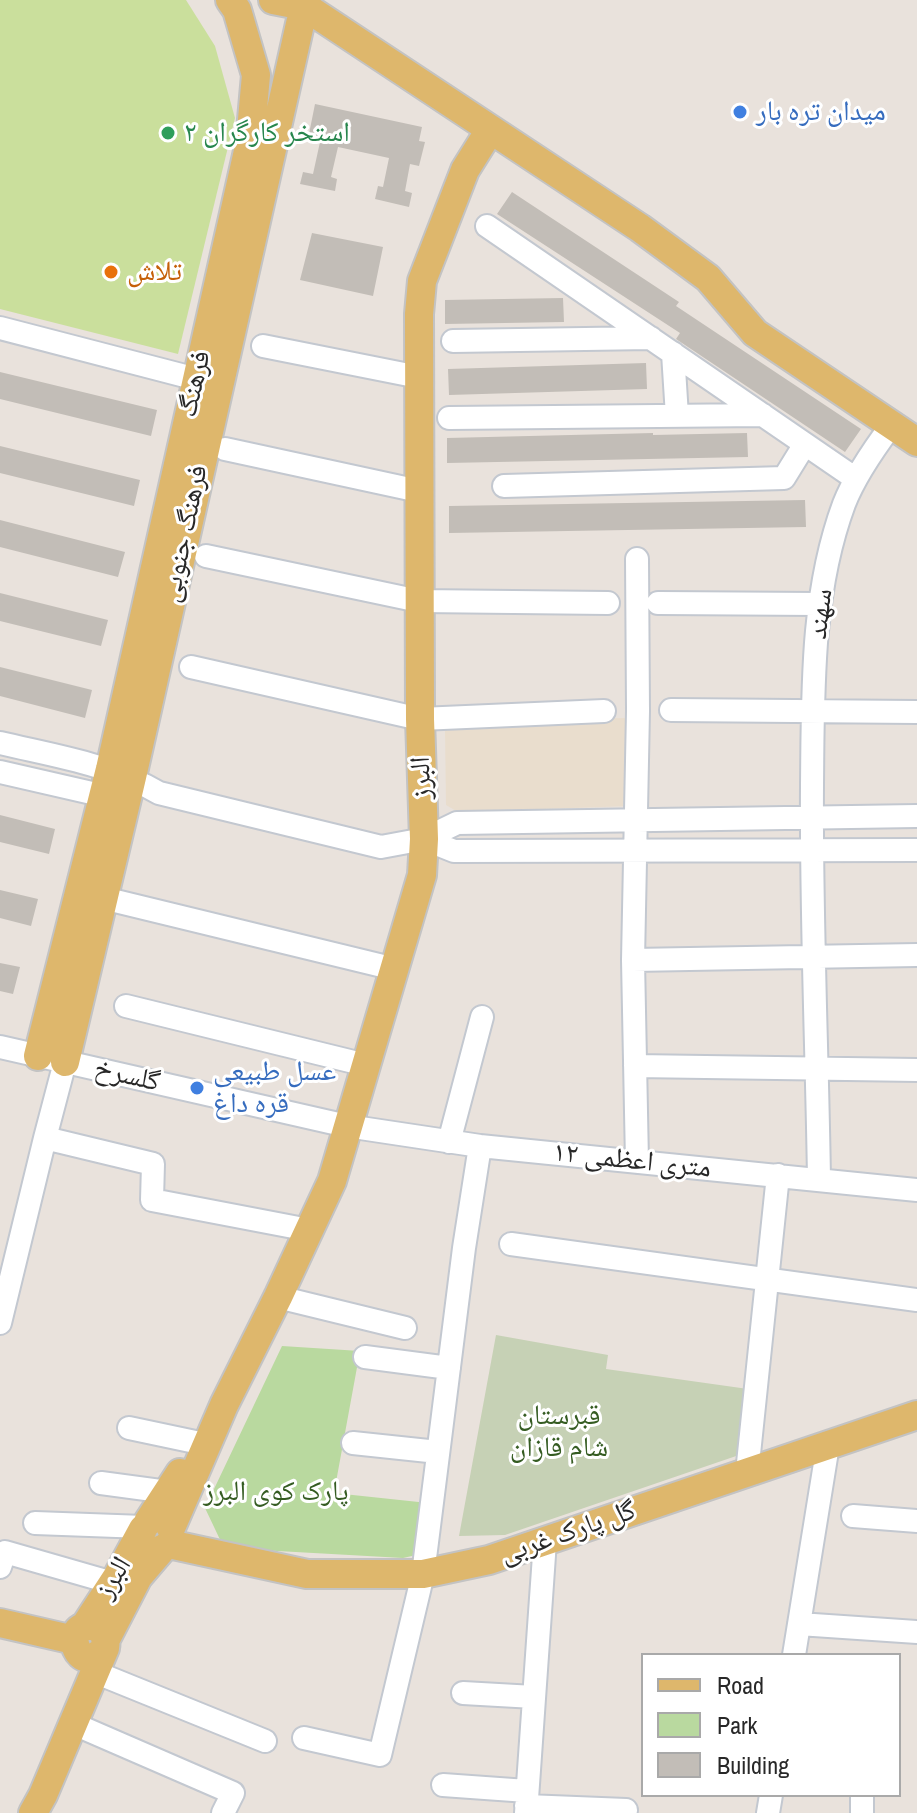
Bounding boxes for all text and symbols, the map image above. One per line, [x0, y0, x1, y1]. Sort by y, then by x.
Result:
place label: میدان تره بار [756, 95, 886, 129]
marker: میدان تره بار [731, 103, 749, 121]
place label: استخر کارگران ۲ [184, 116, 350, 150]
marker: استخر کارگران ۲ [159, 124, 177, 142]
place label: تلاش [127, 255, 182, 289]
marker: تلاش [102, 263, 120, 281]
street label: فرهنگ [171, 347, 219, 421]
street label: فرهنگ جنوبی [154, 462, 216, 606]
street label: سهند [801, 587, 841, 641]
street label: البرز [404, 756, 440, 800]
street label: گلسرخ [91, 1052, 163, 1100]
place label: عسل طبیعی قره داغ [213, 1055, 336, 1121]
marker: عسل طبیعی قره داغ [188, 1079, 206, 1097]
street label: ۱۲ متری اعظمی [551, 1136, 713, 1186]
park label: قبرستان شام قازان [510, 1399, 608, 1465]
park label: پارک کوی البرز [203, 1475, 349, 1509]
street label: گل پارک غربی [496, 1494, 640, 1572]
street label: البرز [89, 1551, 139, 1605]
legend [641, 1653, 901, 1797]
text: Road [717, 1669, 764, 1701]
text: Park [717, 1709, 757, 1741]
text: Building [717, 1749, 789, 1781]

